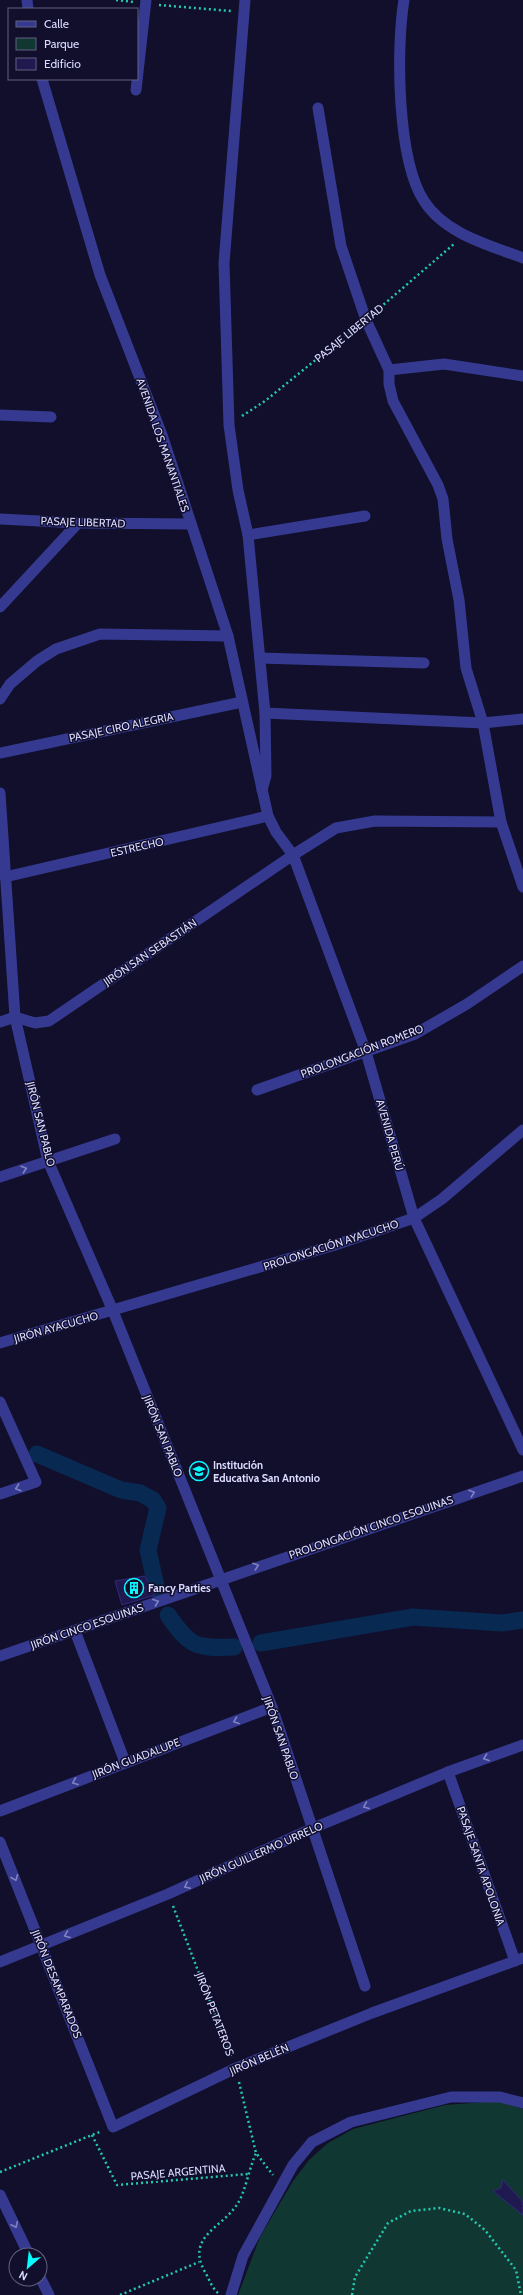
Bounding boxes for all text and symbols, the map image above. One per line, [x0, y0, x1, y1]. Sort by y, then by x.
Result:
legend [8, 8, 138, 80]
text: Calle [44, 16, 69, 31]
text: Parque [44, 36, 79, 51]
text: Edificio [44, 56, 81, 71]
street label: PASAJE LIBERTAD [312, 301, 386, 365]
street label: AVENIDA LOS MANANTIALES [133, 376, 193, 514]
street label: PASAJE LIBERTAD [40, 514, 126, 530]
street label: PASAJE CIRO ALEGRIA [68, 709, 175, 745]
street label: ESTRECHO [109, 834, 165, 860]
street label: JIRÓN SAN SEBASTIÁN [100, 915, 199, 989]
street label: PROLONGACIÓN ROMERO [299, 1021, 426, 1081]
street label: JIRÓN SAN PABLO [23, 1079, 58, 1169]
street label: AVENIDA PERÚ [373, 1098, 407, 1172]
one-way arrow [20, 1165, 27, 1173]
street label: PROLONGACIÓN AYACUCHO [262, 1216, 401, 1273]
street label: JIRÓN AYACUCHO [11, 1308, 100, 1346]
street label: JIRÓN SAN PABLO [140, 1392, 186, 1480]
place label: Institución Educativa San Antonio [213, 1458, 320, 1485]
school or university icon: Institución Educativa San Antonio [188, 1460, 210, 1482]
one-way arrow [15, 1483, 22, 1492]
one-way arrow [468, 1489, 475, 1498]
street label: PROLONGACIÓN CINCO ESQUINAS [287, 1492, 455, 1562]
one-way arrow [252, 1563, 259, 1571]
building icon: Fancy Parties [123, 1577, 145, 1599]
place label: Fancy Parties [148, 1581, 211, 1595]
one-way arrow [152, 1598, 159, 1606]
street label: JIRÓN CINCO ESQUINAS [28, 1600, 146, 1652]
street label: JIRÓN SAN PABLO [260, 1694, 302, 1782]
one-way arrow [232, 1716, 239, 1724]
street label: JIRÓN GUADALUPE [89, 1735, 182, 1782]
one-way arrow [483, 1754, 490, 1762]
one-way arrow [71, 1777, 78, 1785]
one-way arrow [362, 1802, 369, 1810]
street label: PASAJE SANTA APOLONIA [454, 1805, 508, 1928]
street label: JIRÓN GUILLERMO URRELO [196, 1818, 325, 1886]
one-way arrow [10, 1874, 18, 1881]
one-way arrow [183, 1881, 191, 1889]
street label: JIRÓN DESAMPARADOS [28, 1927, 85, 2041]
one-way arrow [63, 1931, 70, 1939]
street label: JIRÓN PETATEROS [192, 1969, 238, 2058]
street label: JIRÓN BELÉN [226, 2040, 291, 2078]
street label: PASAJE ARGENTINA [130, 2161, 226, 2183]
one-way arrow [10, 2221, 17, 2228]
north arrow [8, 2247, 48, 2287]
text: N [17, 2268, 30, 2284]

